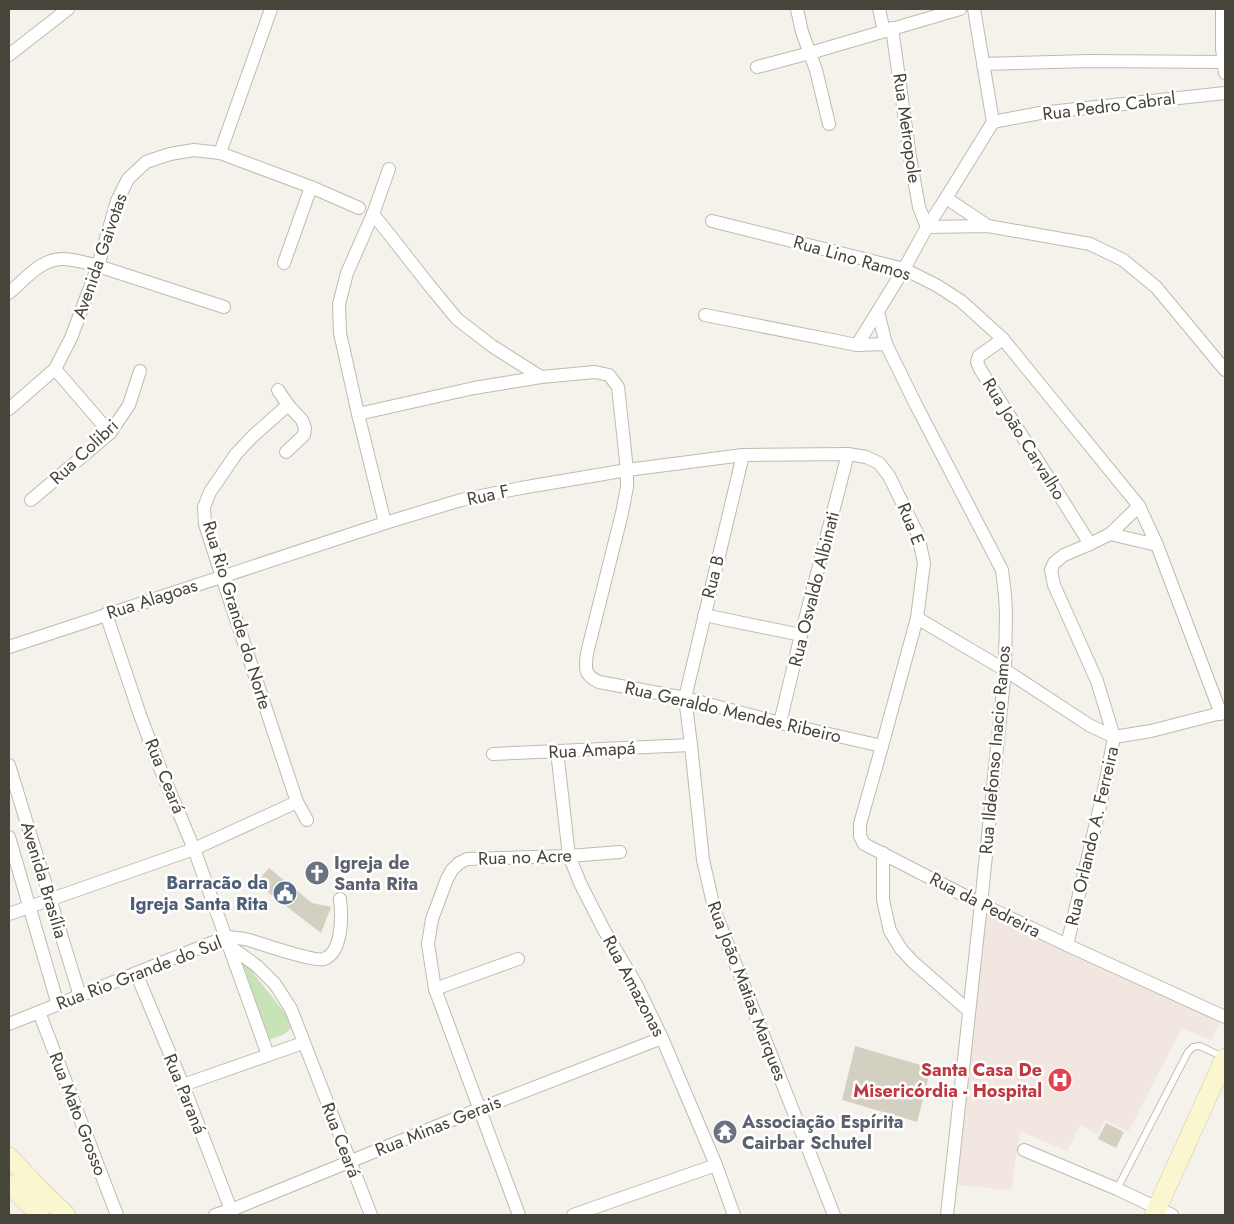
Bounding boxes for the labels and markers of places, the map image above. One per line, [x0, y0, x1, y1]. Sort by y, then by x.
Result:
place label: Igreja de Santa Rita [334, 850, 418, 897]
church icon: Igreja de Santa Rita [304, 860, 330, 886]
place label: Barracão da Igreja Santa Rita [130, 870, 268, 917]
public building icon: Barracão da Igreja Santa Rita [272, 880, 298, 906]
place label: Santa Casa De Misericórdia - Hospital [853, 1057, 1042, 1104]
hospital icon: Santa Casa De Misericórdia - Hospital [1047, 1067, 1073, 1093]
place label: Associação Espírita Cairbar Schutel [741, 1109, 903, 1156]
temple icon: Associação Espírita Cairbar Schutel [712, 1119, 738, 1145]

